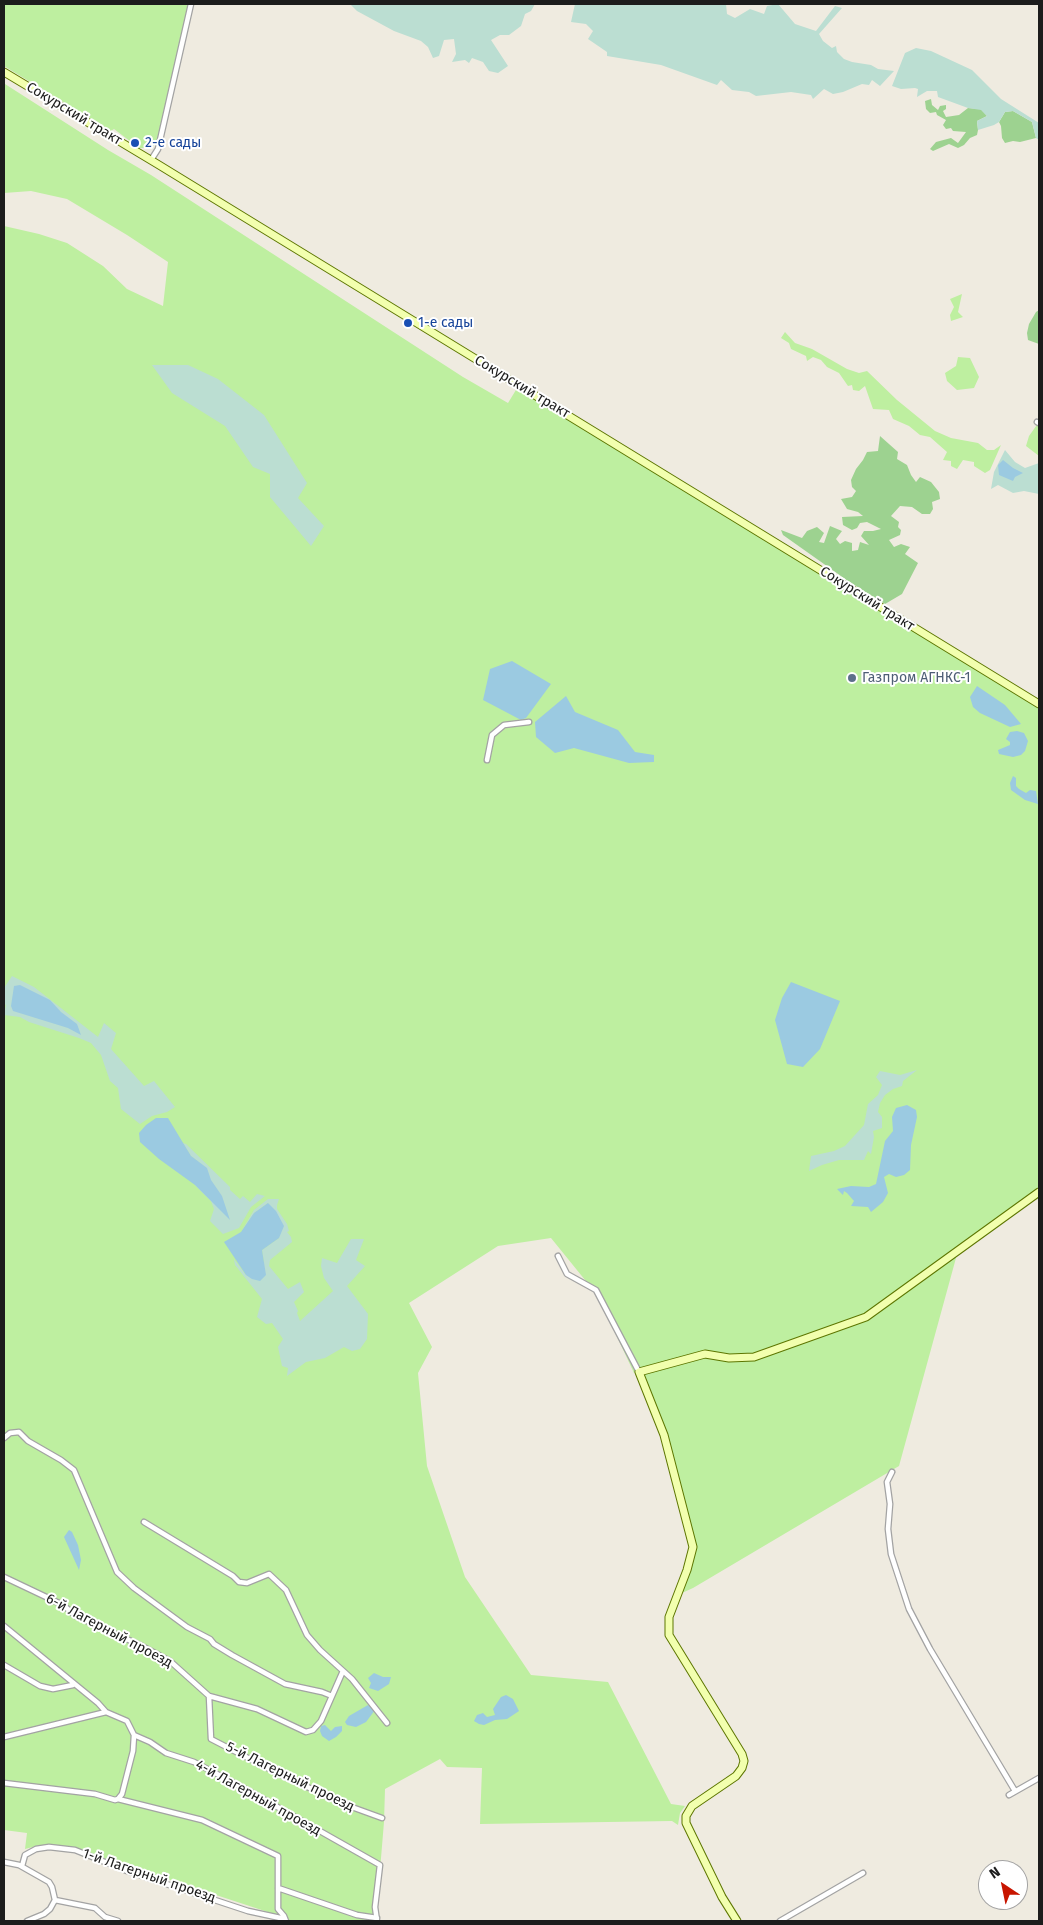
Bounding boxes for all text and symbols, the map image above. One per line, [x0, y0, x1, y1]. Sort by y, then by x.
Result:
street label: Сокурский тракт [23, 79, 125, 149]
place label: 2-е сады [145, 135, 201, 151]
marker: 2-е сады [129, 137, 141, 149]
place label: 1-е сады [418, 315, 473, 331]
marker: 1-е сады [402, 317, 414, 329]
street label: Сокурский тракт [471, 352, 573, 422]
street label: Сокурский тракт [817, 563, 917, 635]
place label: Газпром АГНКС-1 [862, 670, 971, 686]
marker: Газпром АГНКС-1 [846, 672, 858, 684]
street label: 6-й Лагерный проезд [43, 1590, 175, 1672]
street label: 5-й Лагерный проезд [223, 1739, 357, 1815]
street label: 4-й Лагерный проезд [192, 1756, 324, 1840]
street label: 1-й Лагерный проезд [80, 1845, 218, 1907]
north arrow [978, 1860, 1028, 1910]
text: N [986, 1863, 1003, 1883]

